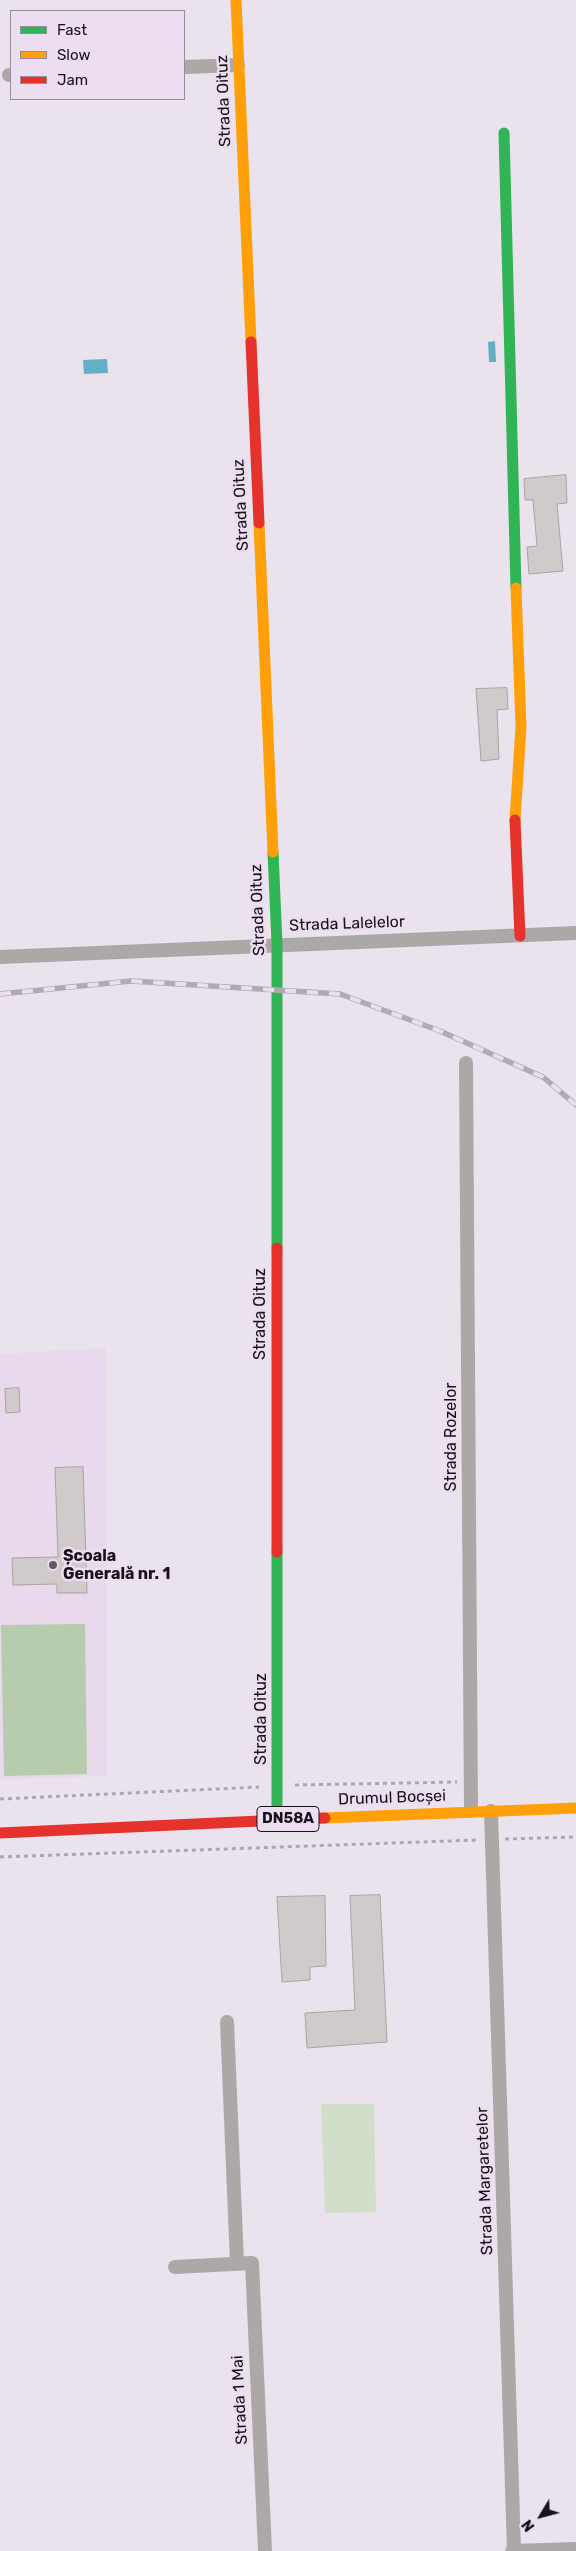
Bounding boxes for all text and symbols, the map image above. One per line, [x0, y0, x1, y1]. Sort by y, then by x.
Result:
legend [10, 10, 185, 100]
text: Fast [57, 21, 87, 39]
text: Slow [57, 46, 90, 64]
street label: Strada Oituz [213, 55, 235, 147]
text: Jam [57, 71, 88, 89]
street label: Strada Oituz [229, 459, 253, 551]
street label: Strada Oituz [247, 864, 269, 956]
street label: Strada Lalelelor [289, 912, 405, 936]
street label: Strada Oituz [250, 1268, 270, 1360]
street label: Strada Rozelor [441, 1383, 461, 1491]
place label: Școala Generală nr. 1 [63, 1546, 170, 1584]
marker: Școala Generală nr. 1 [47, 1559, 59, 1571]
street label: Strada Oituz [251, 1673, 271, 1765]
street label: Drumul Bocșei [338, 1787, 446, 1809]
road number: DN58A [257, 1806, 319, 1832]
street label: Strada Margaretelor [473, 2107, 497, 2255]
street label: Strada 1 Mai [228, 2355, 252, 2445]
north arrow [516, 2491, 566, 2541]
text: N [519, 2516, 538, 2534]

